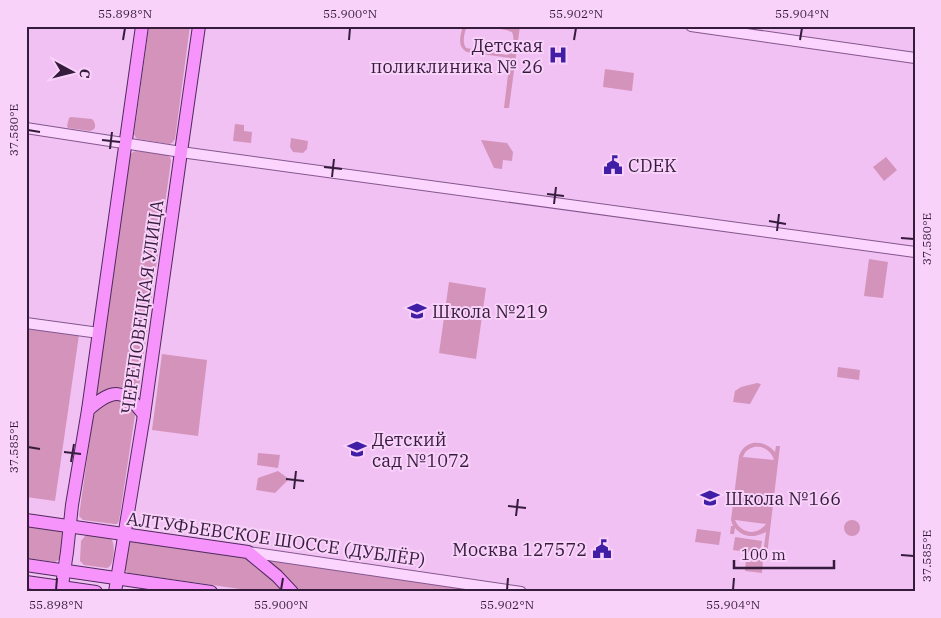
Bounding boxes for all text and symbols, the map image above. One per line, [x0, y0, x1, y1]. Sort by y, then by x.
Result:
text: 55.898°N [98, 6, 152, 21]
text: 55.900°N [323, 6, 377, 21]
text: 55.902°N [549, 6, 603, 21]
text: 55.904°N [775, 6, 829, 21]
place label: Детская поликлиника № 26 [371, 34, 543, 78]
hospital icon: Детская поликлиника № 26 [547, 44, 569, 66]
north arrow [48, 48, 98, 98]
text: С [75, 68, 94, 79]
text: 37.580°E [6, 104, 21, 156]
public building icon: CDEK [602, 154, 624, 176]
place label: CDEK [628, 154, 677, 177]
street label: ЧЕРЕПОВЕЦКАЯ УЛИЦА [116, 198, 169, 416]
text: 37.580°E [919, 213, 934, 265]
school or university icon: Школа №219 [406, 300, 428, 322]
place label: Школа №219 [432, 300, 548, 323]
text: 37.585°E [6, 421, 21, 473]
place label: Детский сад №1072 [372, 428, 470, 472]
school or university icon: Детский сад №1072 [346, 438, 368, 460]
school or university icon: Школа №166 [699, 487, 721, 509]
place label: Школа №166 [725, 487, 841, 510]
street label: АЛТУФЬЕВСКОЕ ШОССЕ (ДУБЛЁР) [125, 507, 427, 571]
text: 37.585°E [919, 530, 934, 582]
place label: Москва 127572 [452, 538, 587, 561]
public building icon: Москва 127572 [591, 538, 613, 560]
scale bar [734, 538, 834, 570]
text: 100 m [741, 545, 786, 564]
text: 55.898°N [29, 597, 83, 612]
text: 55.900°N [254, 597, 308, 612]
text: 55.902°N [480, 597, 534, 612]
text: 55.904°N [706, 597, 760, 612]

